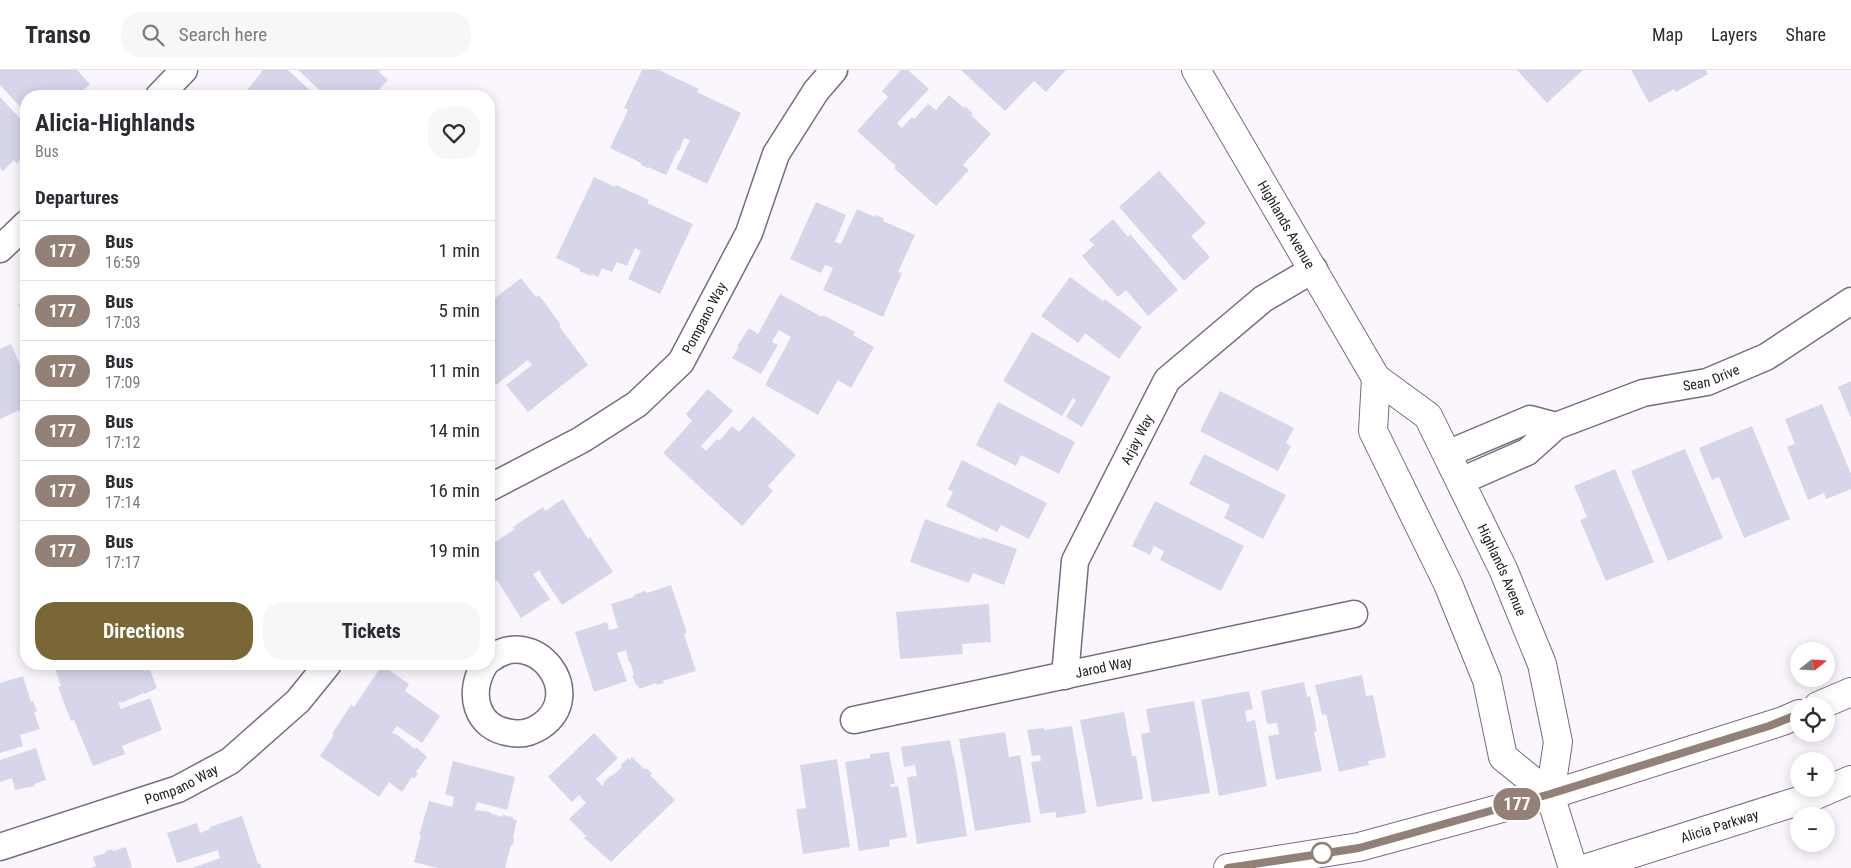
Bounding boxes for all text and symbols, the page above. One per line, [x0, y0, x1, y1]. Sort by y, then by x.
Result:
search box [121, 12, 471, 57]
text: Transo [25, 21, 91, 49]
icon: search [139, 21, 167, 49]
text: Search here [179, 23, 267, 46]
text: Map [1652, 24, 1683, 45]
text: Layers [1711, 24, 1758, 45]
text: Share [1786, 24, 1826, 45]
button: heart [428, 107, 480, 159]
text: Alicia-Highlands [35, 109, 195, 137]
text: Bus [35, 142, 59, 161]
street label: Highlands Avenue [1254, 178, 1318, 272]
text: Departures [35, 186, 119, 209]
text: Bus [105, 230, 134, 253]
text: 1 min [438, 239, 480, 262]
text: 177 [49, 240, 76, 261]
text: 16:59 [105, 253, 140, 272]
street label: Pompano Way [679, 279, 730, 357]
text: Bus [105, 290, 134, 313]
text: 5 min [438, 299, 480, 322]
text: 177 [49, 300, 76, 321]
text: 17:03 [105, 313, 140, 332]
text: Bus [105, 350, 134, 373]
text: 11 min [429, 359, 480, 382]
text: 177 [49, 360, 76, 381]
street label: Sean Drive [1682, 361, 1742, 394]
text: 17:09 [105, 373, 140, 392]
text: Bus [105, 410, 134, 433]
street label: Arjay Way [1118, 411, 1156, 467]
text: 14 min [429, 419, 480, 442]
text: 177 [49, 420, 76, 441]
text: 17:12 [105, 433, 140, 452]
text: Bus [105, 470, 134, 493]
text: 16 min [429, 479, 480, 502]
text: 177 [49, 480, 76, 501]
text: 17:14 [105, 493, 140, 512]
street label: Highlands Avenue [1474, 521, 1530, 619]
text: Bus [105, 530, 134, 553]
text: 19 min [429, 539, 480, 562]
text: 177 [49, 540, 76, 561]
text: 17:17 [105, 553, 140, 572]
button: Directions [35, 602, 253, 660]
button: Tickets [263, 602, 480, 660]
north arrow [1790, 642, 1835, 688]
map controls [1790, 642, 1835, 852]
street label: Jarod Way [1074, 653, 1134, 681]
button: locate [1790, 697, 1835, 742]
button: + [1790, 752, 1835, 797]
street label: Pompano Way [143, 761, 221, 807]
line badge: 177 [1488, 788, 1546, 820]
text: 177 [1503, 793, 1531, 814]
street label: Alicia Parkway [1679, 806, 1761, 846]
button: − [1790, 807, 1835, 852]
unlabelled marker [1311, 842, 1333, 864]

